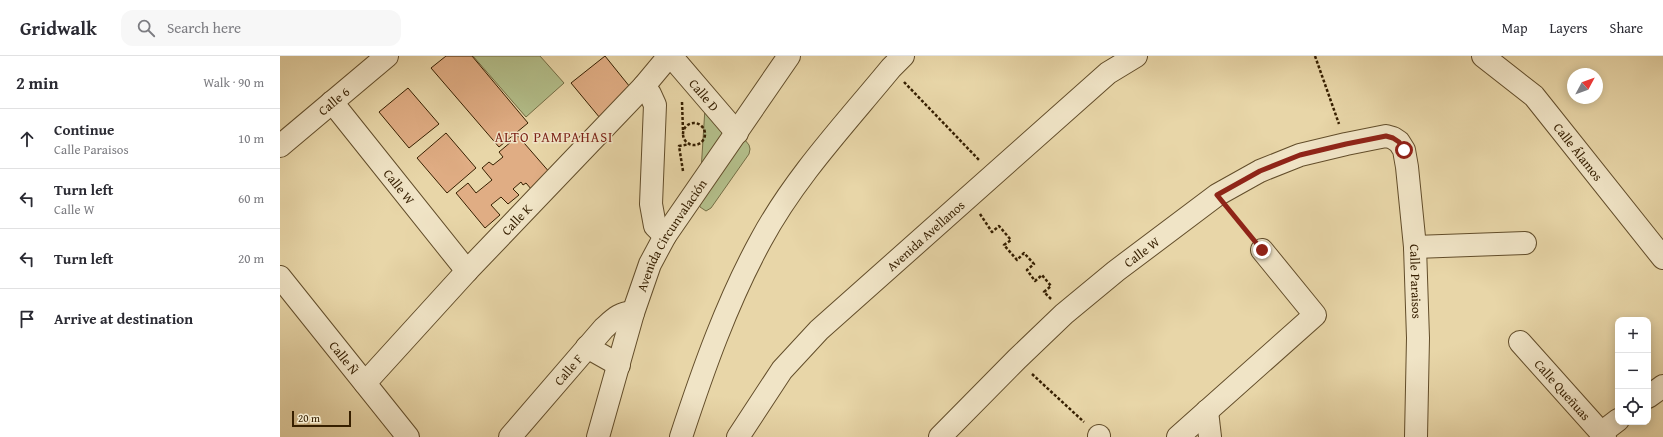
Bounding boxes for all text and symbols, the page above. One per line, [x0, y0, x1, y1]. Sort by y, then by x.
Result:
search box [121, 10, 401, 46]
text: Gridwalk [20, 14, 97, 42]
icon: search [135, 17, 157, 39]
text: Search here [167, 17, 241, 38]
text: Map [1502, 18, 1528, 38]
text: Layers [1550, 18, 1588, 38]
text: Share [1610, 18, 1643, 38]
north arrow [1567, 68, 1603, 104]
text: 2 min [16, 70, 58, 95]
text: Walk · 90 m [203, 73, 264, 92]
street label: Calle D [685, 74, 724, 115]
street label: Calle 6 [314, 82, 353, 120]
text: Continue [54, 119, 115, 140]
street label: Calle Álamos [1549, 119, 1607, 185]
district label: ALTO PAMPAHASI [495, 127, 613, 147]
icon: ahead [16, 128, 38, 150]
text: 10 m [238, 129, 264, 148]
text: Calle Paraisos [54, 140, 129, 159]
route start [1395, 141, 1413, 159]
street label: Calle W [379, 165, 419, 208]
street label: Avenida Circunvalación [632, 174, 712, 294]
text: Turn left [54, 179, 113, 200]
icon: left [16, 188, 38, 210]
text: 60 m [238, 189, 264, 208]
street label: Avenida Avellanos [882, 196, 969, 275]
street label: Calle K [497, 199, 536, 239]
text: Calle W [54, 200, 95, 219]
street label: Calle W [1120, 232, 1163, 272]
route end [1253, 241, 1271, 259]
street label: Calle Paraisos [1405, 244, 1427, 319]
icon: left [16, 248, 38, 270]
text: Turn left [54, 248, 113, 269]
text: 20 m [238, 249, 264, 268]
icon: arrive [16, 308, 38, 330]
text: Arrive at destination [54, 308, 193, 329]
map controls [1615, 317, 1651, 425]
button: + [1615, 317, 1651, 353]
street label: Calle Ñ [325, 337, 364, 379]
street label: Calle F [549, 350, 587, 389]
button: − [1615, 353, 1651, 389]
street label: Calle Queñuas [1530, 355, 1595, 424]
button: locate [1615, 389, 1651, 425]
scale bar [292, 409, 351, 428]
text: 20 m [298, 410, 320, 426]

